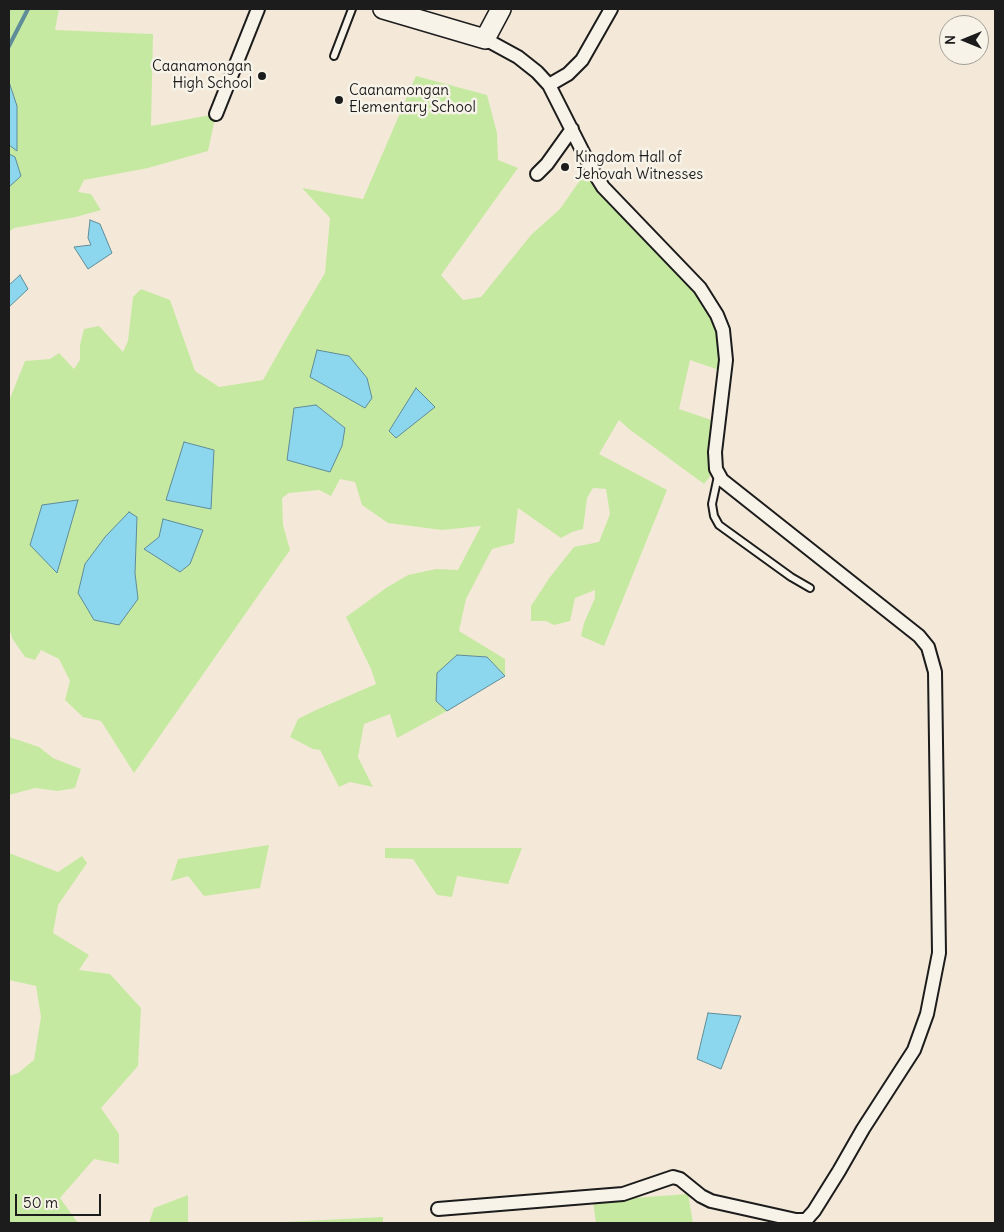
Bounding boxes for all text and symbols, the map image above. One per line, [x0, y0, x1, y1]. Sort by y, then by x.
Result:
north arrow [939, 15, 989, 65]
text: N [941, 35, 959, 45]
place label: Caanamongan High School [152, 58, 252, 93]
marker: Caanamongan High School [256, 70, 268, 82]
place label: Caanamongan Elementary School [349, 82, 476, 117]
marker: Caanamongan Elementary School [333, 94, 345, 106]
place label: Kingdom Hall of Jehovah Witnesses [575, 149, 703, 184]
marker: Kingdom Hall of Jehovah Witnesses [559, 161, 571, 173]
scale bar [18, 1184, 104, 1216]
text: 50 m [23, 1193, 58, 1212]

